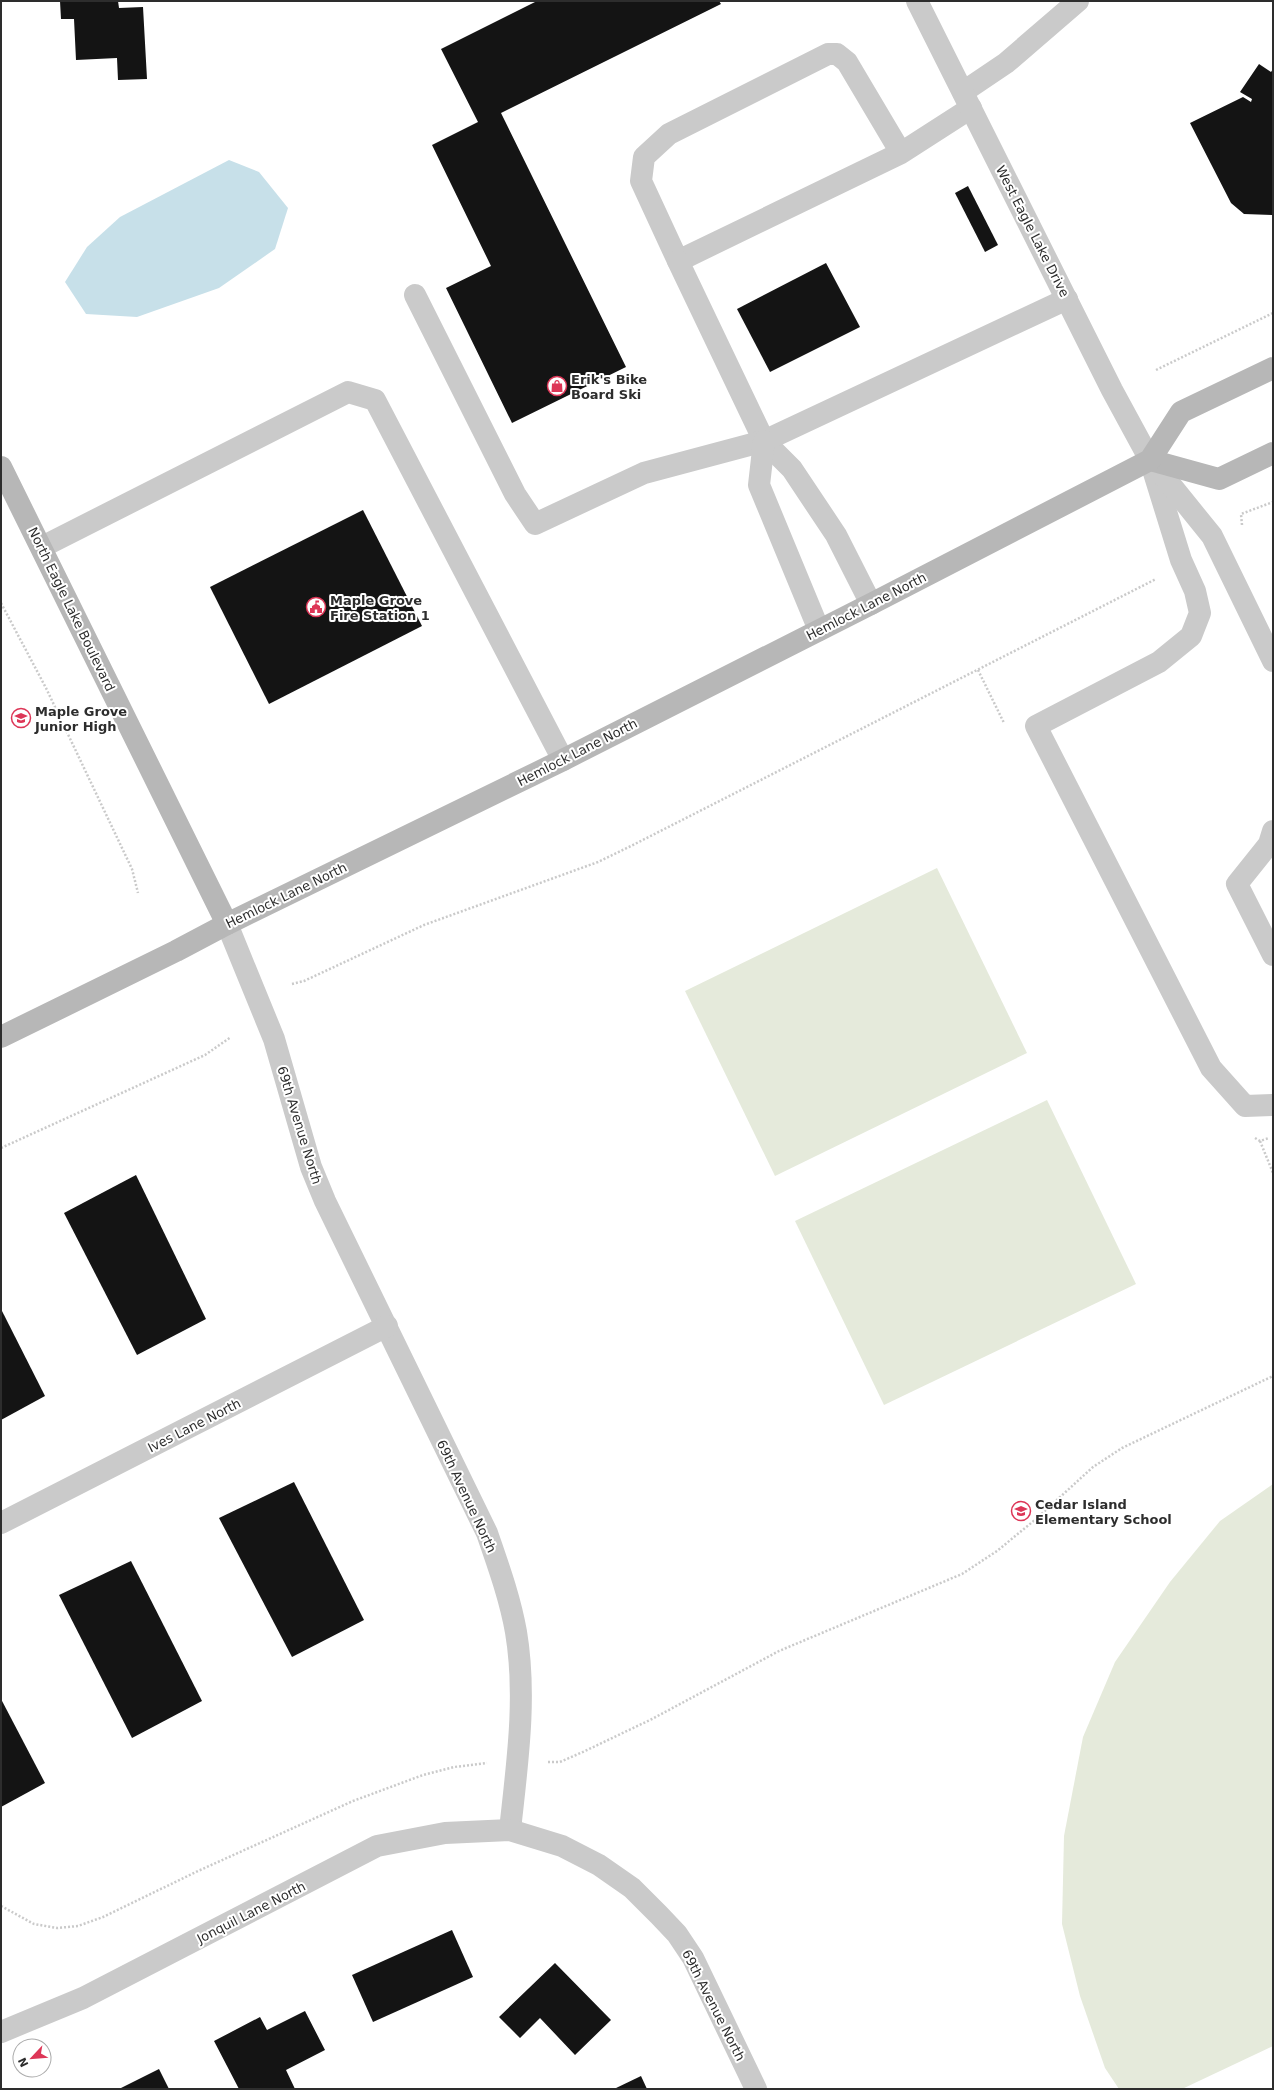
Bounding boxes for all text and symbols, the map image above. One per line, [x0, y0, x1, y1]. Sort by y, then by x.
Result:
street label: West Eagle Lake Drive [993, 163, 1072, 299]
place label: Erik's Bike Board Ski [571, 372, 647, 402]
shop icon: Erik's Bike Board Ski [546, 375, 568, 397]
street label: North Eagle Lake Boulevard [25, 525, 118, 694]
street label: Hemlock Lane North [804, 570, 929, 643]
place label: Maple Grove Fire Station 1 [330, 593, 430, 623]
public building icon: Maple Grove Fire Station 1 [305, 596, 327, 618]
place label: Maple Grove Junior High [34, 704, 127, 734]
school or university icon: Maple Grove Junior High [10, 707, 32, 729]
street label: Hemlock Lane North [515, 716, 640, 789]
street label: Hemlock Lane North [223, 860, 349, 931]
street label: 69th Avenue North [274, 1064, 325, 1186]
street label: Ives Lane North [145, 1396, 243, 1455]
street label: 69th Avenue North [434, 1437, 499, 1555]
place label: Cedar Island Elementary School [1035, 1497, 1172, 1527]
school or university icon: Cedar Island Elementary School [1010, 1500, 1032, 1522]
street label: Jonquil Lane North [194, 1879, 308, 1947]
street label: 69th Avenue North [679, 1947, 748, 2063]
north arrow [12, 2038, 52, 2078]
text: N [16, 2055, 31, 2069]

